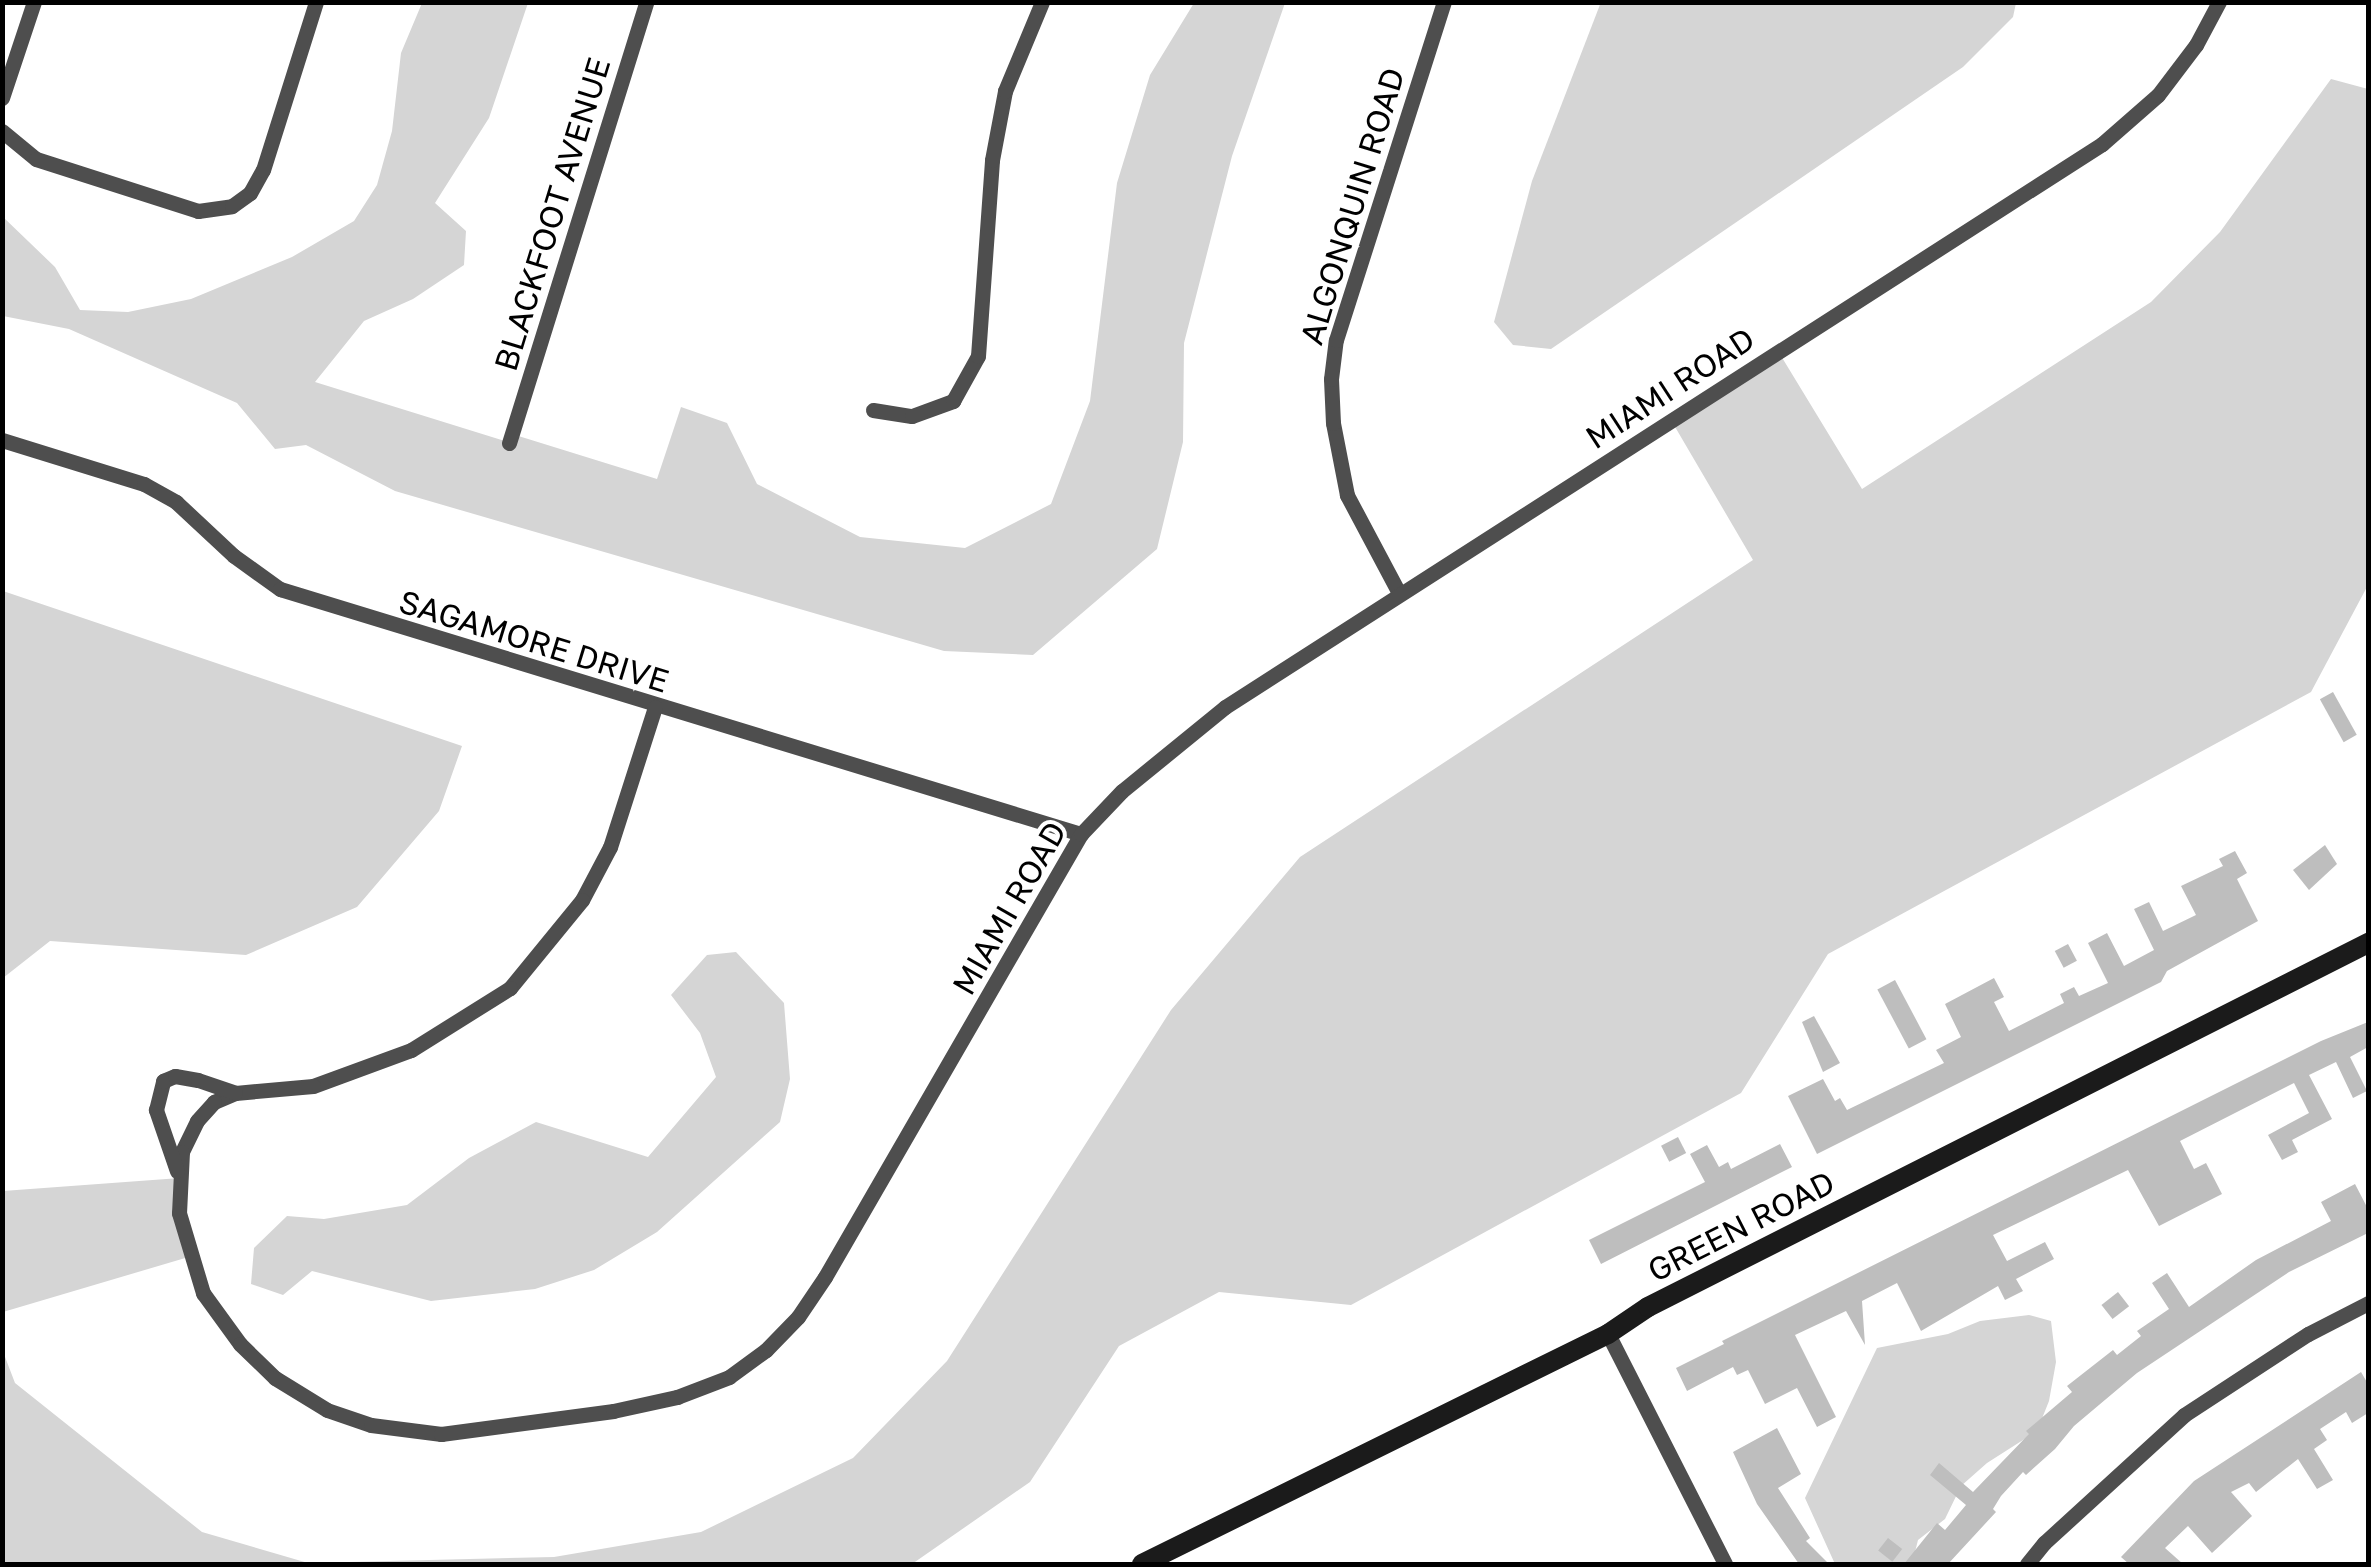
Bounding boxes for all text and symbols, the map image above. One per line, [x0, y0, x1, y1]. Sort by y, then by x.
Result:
street label: BLACKFOOT AVENUE [486, 53, 618, 375]
street label: ALGONQUIN ROAD [1292, 63, 1412, 349]
street label: MIAMI ROAD [1579, 319, 1761, 457]
street label: SAGAMORE DRIVE [395, 582, 673, 700]
street label: MIAMI ROAD [944, 815, 1074, 1001]
street label: GREEN ROAD [1641, 1163, 1841, 1289]

